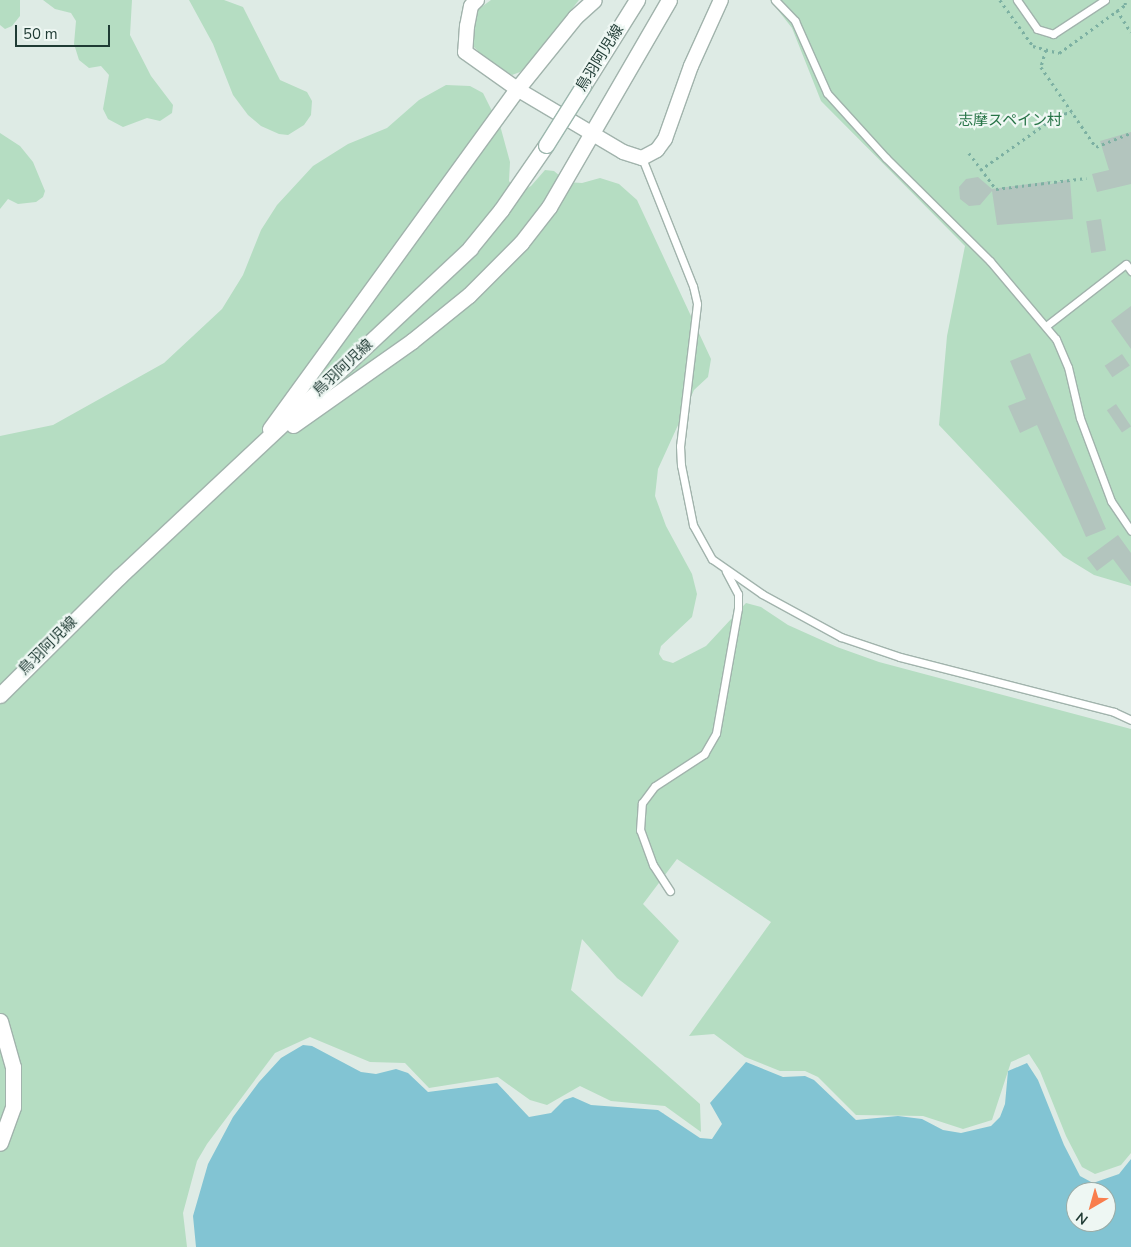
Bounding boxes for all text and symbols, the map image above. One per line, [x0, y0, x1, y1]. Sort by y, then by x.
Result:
scale bar [18, 15, 112, 47]
street label: 鳥羽阿児線 [572, 21, 628, 95]
text: 50 m [23, 24, 58, 44]
park label: 志摩スペイン村 [958, 112, 1062, 130]
street label: 鳥羽阿児線 [309, 336, 377, 400]
street label: 鳥羽阿児線 [15, 613, 81, 679]
north arrow [1066, 1182, 1116, 1232]
text: N [1072, 1208, 1092, 1229]

